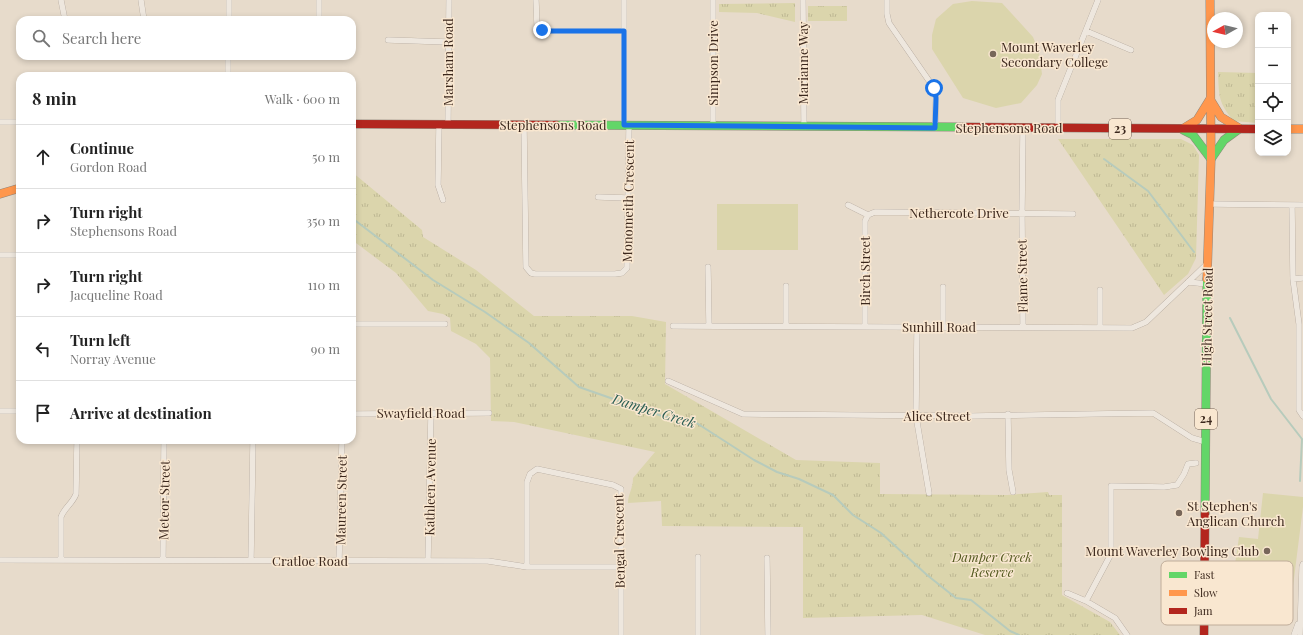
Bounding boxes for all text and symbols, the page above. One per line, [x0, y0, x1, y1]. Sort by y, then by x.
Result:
north arrow [1207, 12, 1243, 48]
map controls [1255, 12, 1291, 156]
button: + [1255, 12, 1291, 48]
search box [16, 16, 356, 60]
street label: Marsham Road [439, 18, 456, 106]
street label: Simpson Drive [704, 20, 721, 106]
route end [533, 21, 551, 39]
street label: Marianne Way [794, 21, 811, 104]
icon: search [30, 27, 52, 49]
text: Search here [62, 28, 141, 48]
place label: Mount Waverley Secondary College [1001, 38, 1109, 70]
button: − [1255, 48, 1291, 84]
marker: Mount Waverley Secondary College [988, 49, 998, 59]
route start [925, 79, 943, 97]
button: locate [1255, 84, 1291, 120]
text: 8 min [32, 87, 77, 109]
text: Walk · 600 m [265, 90, 340, 107]
street label: Stephensons Road [499, 116, 607, 133]
street label: Stephensons Road [955, 119, 1063, 136]
road number: 23 [1109, 119, 1131, 139]
button: layers [1255, 120, 1291, 156]
text: Continue [70, 138, 134, 158]
street label: Monomeith Crescent [618, 139, 637, 262]
icon: ahead [32, 146, 54, 168]
text: 50 m [312, 148, 340, 165]
text: Gordon Road [70, 158, 147, 175]
text: Turn right [70, 202, 143, 222]
street label: Nethercote Drive [909, 204, 1009, 221]
icon: right [32, 210, 54, 232]
text: 350 m [306, 212, 340, 229]
text: Stephensons Road [70, 222, 177, 239]
street label: Birch Street [856, 236, 873, 306]
street label: Flame Street [1012, 239, 1031, 313]
text: Turn right [70, 266, 143, 286]
street label: High Street Road [1197, 267, 1216, 367]
icon: right [32, 274, 54, 296]
text: 110 m [308, 276, 340, 293]
text: Jacqueline Road [70, 286, 163, 303]
street label: Sunhill Road [902, 318, 976, 335]
text: Turn left [70, 330, 131, 350]
icon: left [32, 338, 54, 360]
text: 90 m [311, 340, 340, 357]
text: Norray Avenue [70, 350, 156, 367]
water label: Damper Creek [609, 389, 698, 432]
icon: arrive [32, 402, 54, 424]
text: Arrive at destination [70, 403, 212, 423]
street label: Swayfield Road [377, 404, 466, 421]
street label: Alice Street [903, 407, 971, 424]
road number: 24 [1195, 409, 1217, 429]
street label: Kathleen Avenue [420, 438, 439, 536]
street label: Maureen Street [331, 455, 350, 545]
street label: Meteor Street [154, 460, 173, 540]
street label: Bengal Crescent [609, 493, 628, 588]
place label: St Stephen's Anglican Church [1186, 497, 1285, 529]
marker: St Stephen's Anglican Church [1174, 508, 1184, 518]
place label: Mount Waverley Bowling Club [1085, 542, 1259, 559]
marker: Mount Waverley Bowling Club [1262, 546, 1272, 556]
park label: Damper Creek Reserve [951, 548, 1032, 580]
street label: Cratloe Road [272, 552, 348, 569]
legend [1161, 561, 1293, 625]
text: Fast [1194, 567, 1214, 582]
text: Slow [1194, 585, 1218, 600]
text: Jam [1193, 603, 1213, 618]

